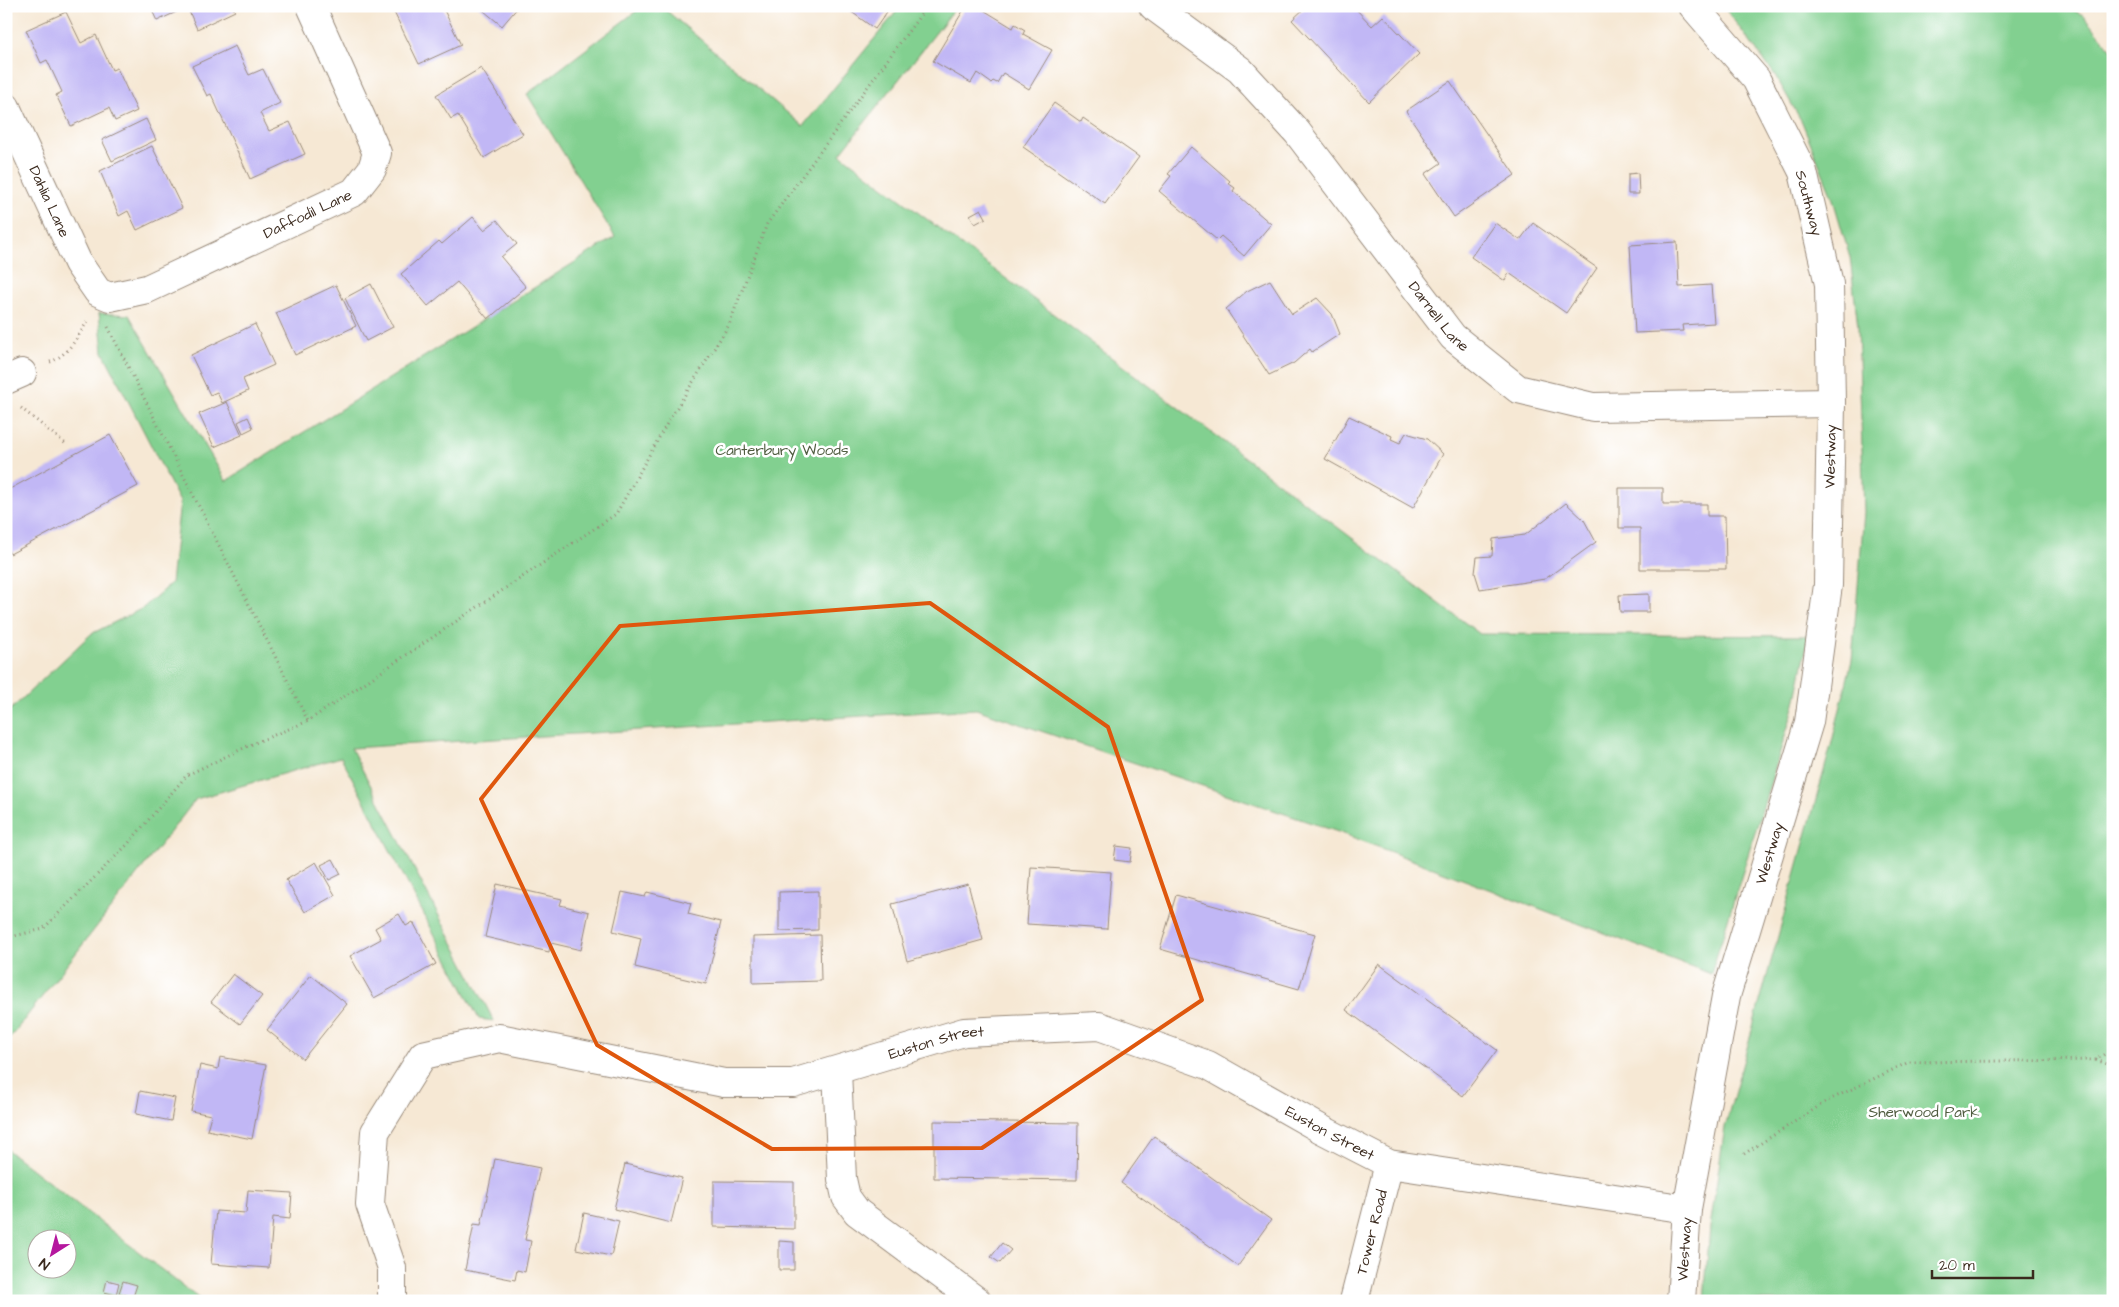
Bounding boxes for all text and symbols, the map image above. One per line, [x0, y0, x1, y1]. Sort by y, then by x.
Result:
street label: Dahlia Lane [24, 162, 75, 241]
street label: Southway [1789, 168, 1827, 239]
street label: Daffodil Lane [260, 185, 355, 244]
street label: Darnell Lane [1403, 277, 1473, 357]
street label: Westway [1820, 424, 1843, 488]
park label: Canterbury Woods [716, 440, 849, 462]
street label: Westway [1750, 820, 1790, 887]
street label: Euston Street [886, 1021, 984, 1065]
street label: Euston Street [1281, 1101, 1378, 1166]
park label: Sherwood Park [1869, 1102, 1979, 1123]
street label: Tower Road [1351, 1187, 1393, 1277]
street label: Westway [1672, 1217, 1698, 1282]
north arrow [28, 1230, 78, 1280]
scale bar [1932, 1247, 2033, 1279]
text: N [35, 1253, 54, 1274]
text: 20 m [1939, 1255, 1975, 1276]

